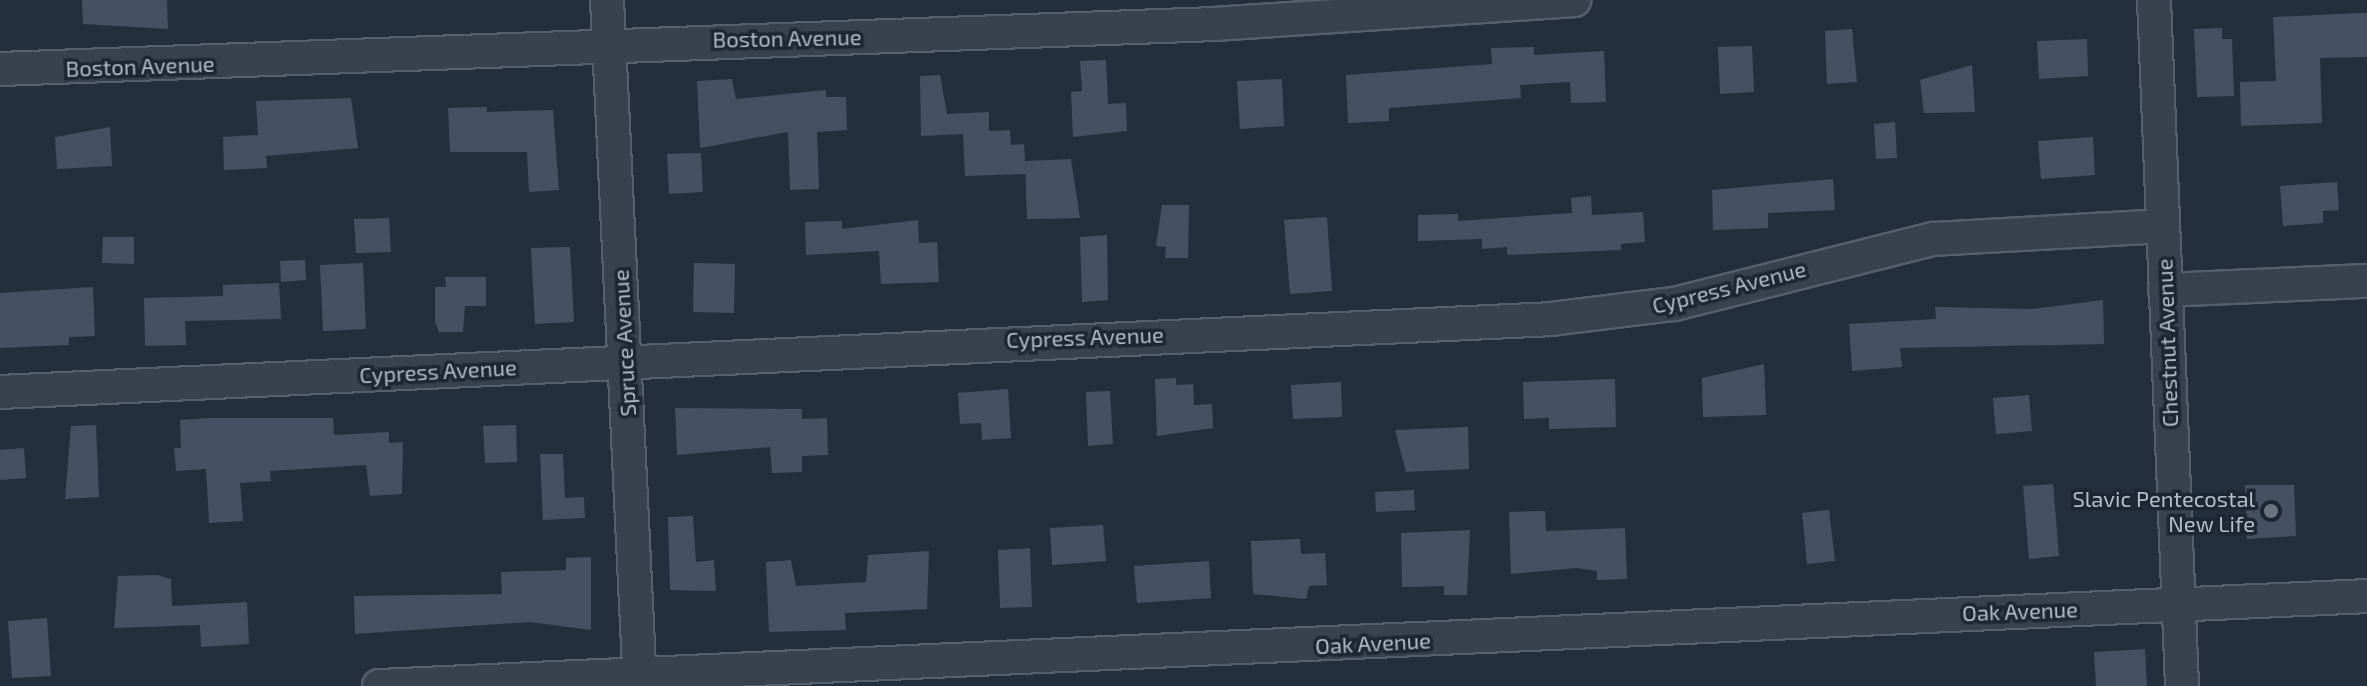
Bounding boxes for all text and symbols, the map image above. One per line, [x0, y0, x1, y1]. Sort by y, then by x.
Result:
street label: Boston Avenue [712, 23, 862, 53]
street label: Boston Avenue [65, 50, 215, 82]
street label: Cypress Avenue [1649, 255, 1809, 319]
street label: Chestnut Avenue [2151, 258, 2183, 428]
street label: Spruce Avenue [607, 269, 641, 417]
street label: Cypress Avenue [1006, 321, 1164, 353]
street label: Cypress Avenue [358, 354, 518, 388]
place label: Slavic Pentecostal New Life [2072, 485, 2255, 536]
marker: Slavic Pentecostal New Life [2262, 502, 2280, 520]
street label: Oak Avenue [1961, 596, 2079, 626]
street label: Oak Avenue [1314, 627, 1432, 659]

